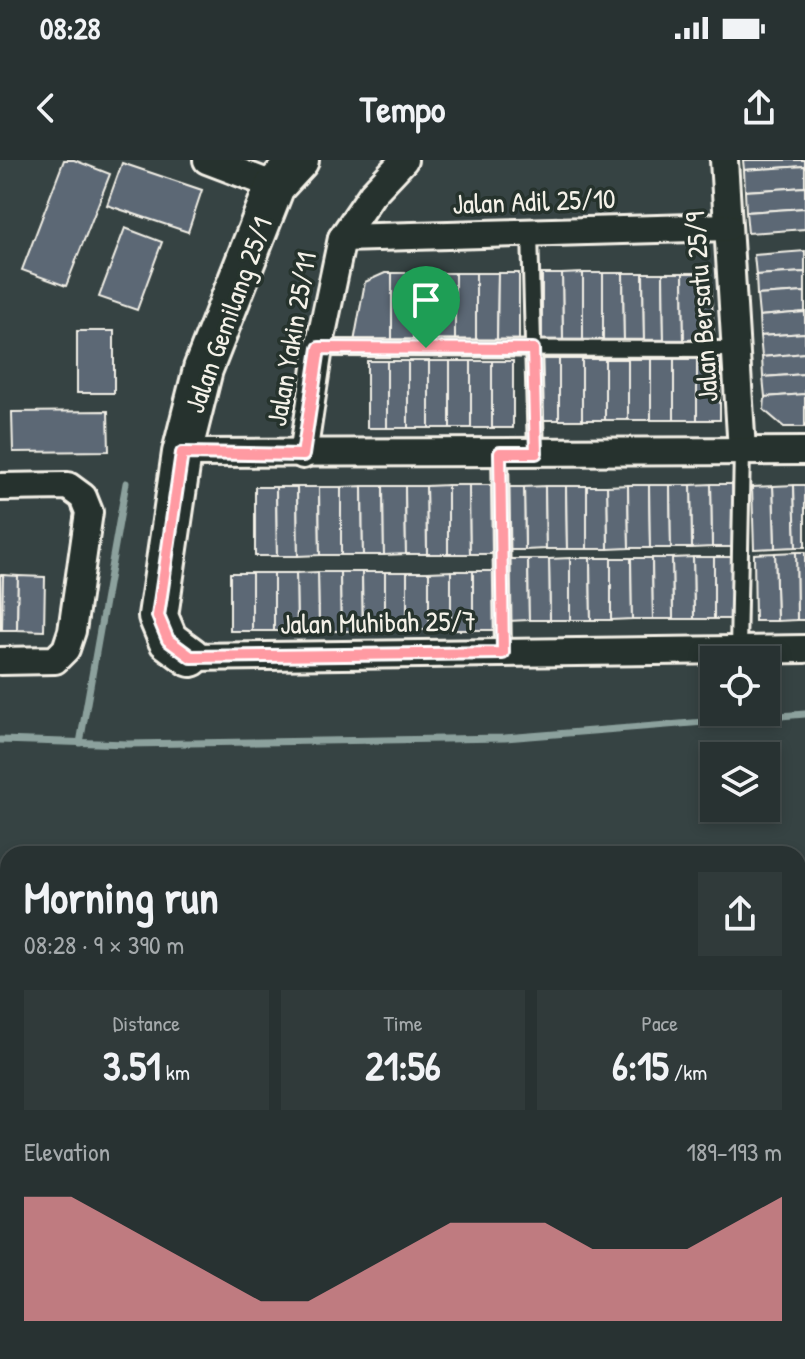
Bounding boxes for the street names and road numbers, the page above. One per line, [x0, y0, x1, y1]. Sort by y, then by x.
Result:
street label: Jalan Adil 25/10 [452, 179, 616, 223]
street label: Jalan Bersatu 25/9 [675, 210, 727, 404]
street label: Jalan Gemilang 25/1 [175, 212, 281, 418]
street label: Jalan Yakin 25/11 [257, 249, 325, 429]
street label: Jalan Muhibah 25/7 [280, 601, 476, 643]

